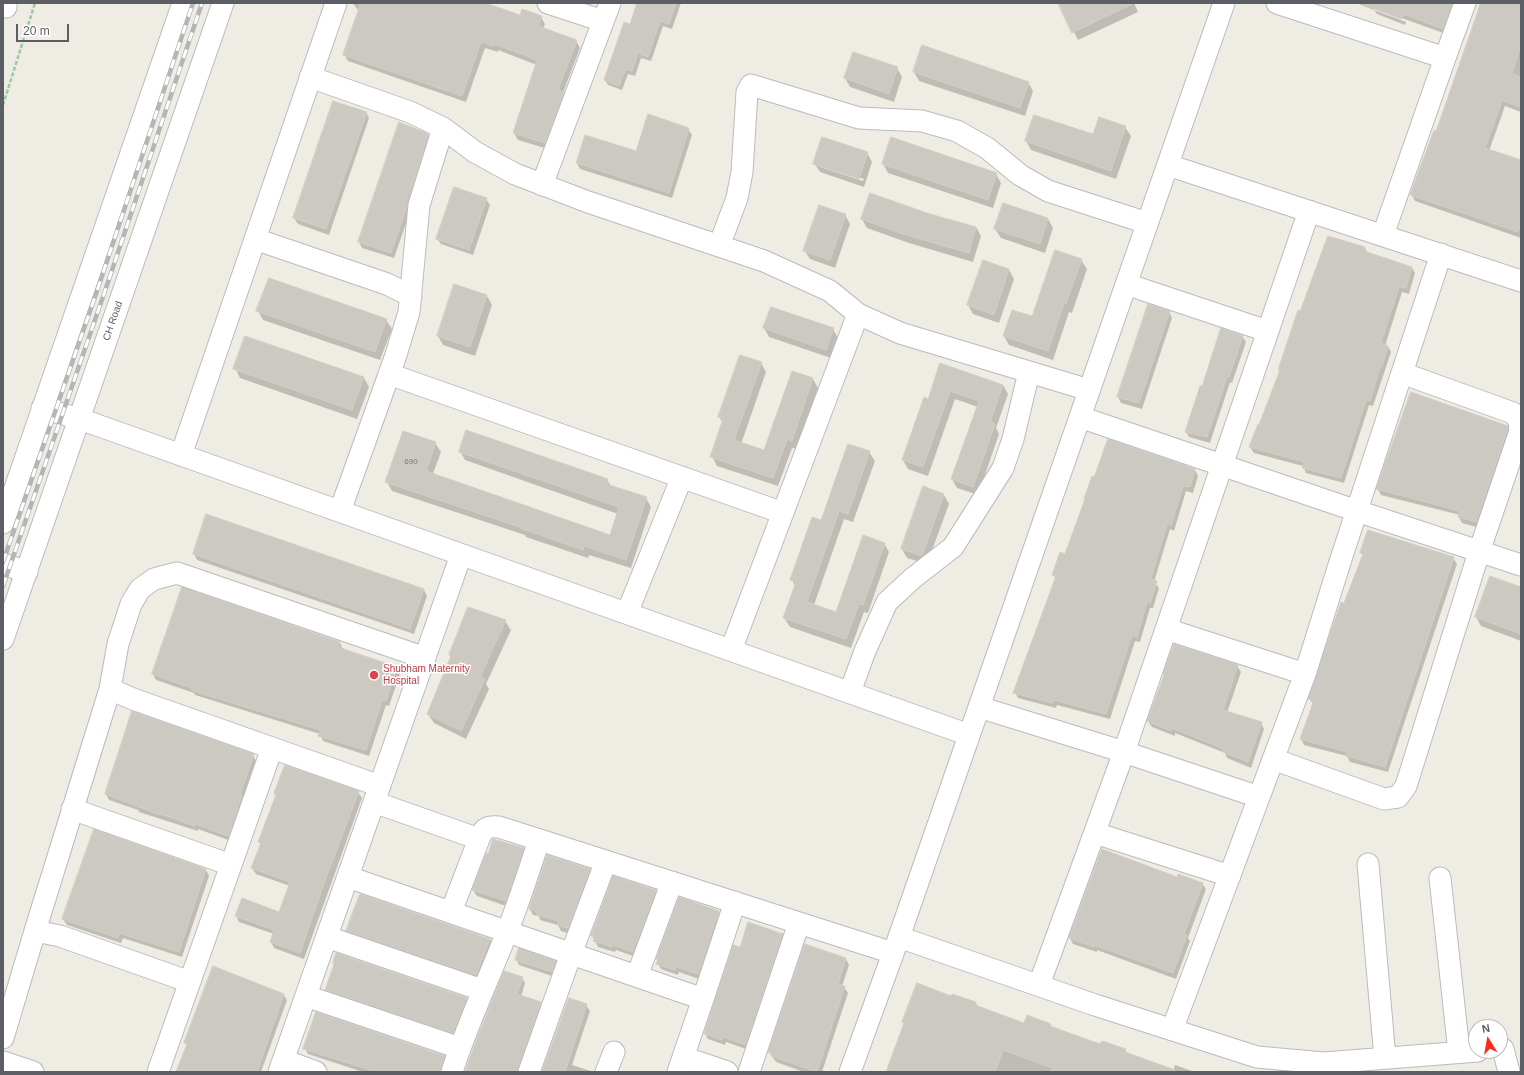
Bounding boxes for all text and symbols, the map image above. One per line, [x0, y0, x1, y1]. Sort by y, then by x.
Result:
scale bar [18, 16, 71, 42]
text: 20 m [23, 24, 50, 38]
street label: CH Road [101, 300, 125, 342]
house number: 690 [404, 457, 418, 467]
place label: Shubham Maternity Hospital [383, 663, 470, 686]
marker: Shubham Maternity Hospital [368, 669, 380, 681]
north arrow [1468, 1019, 1508, 1059]
text: N [1481, 1022, 1491, 1035]

